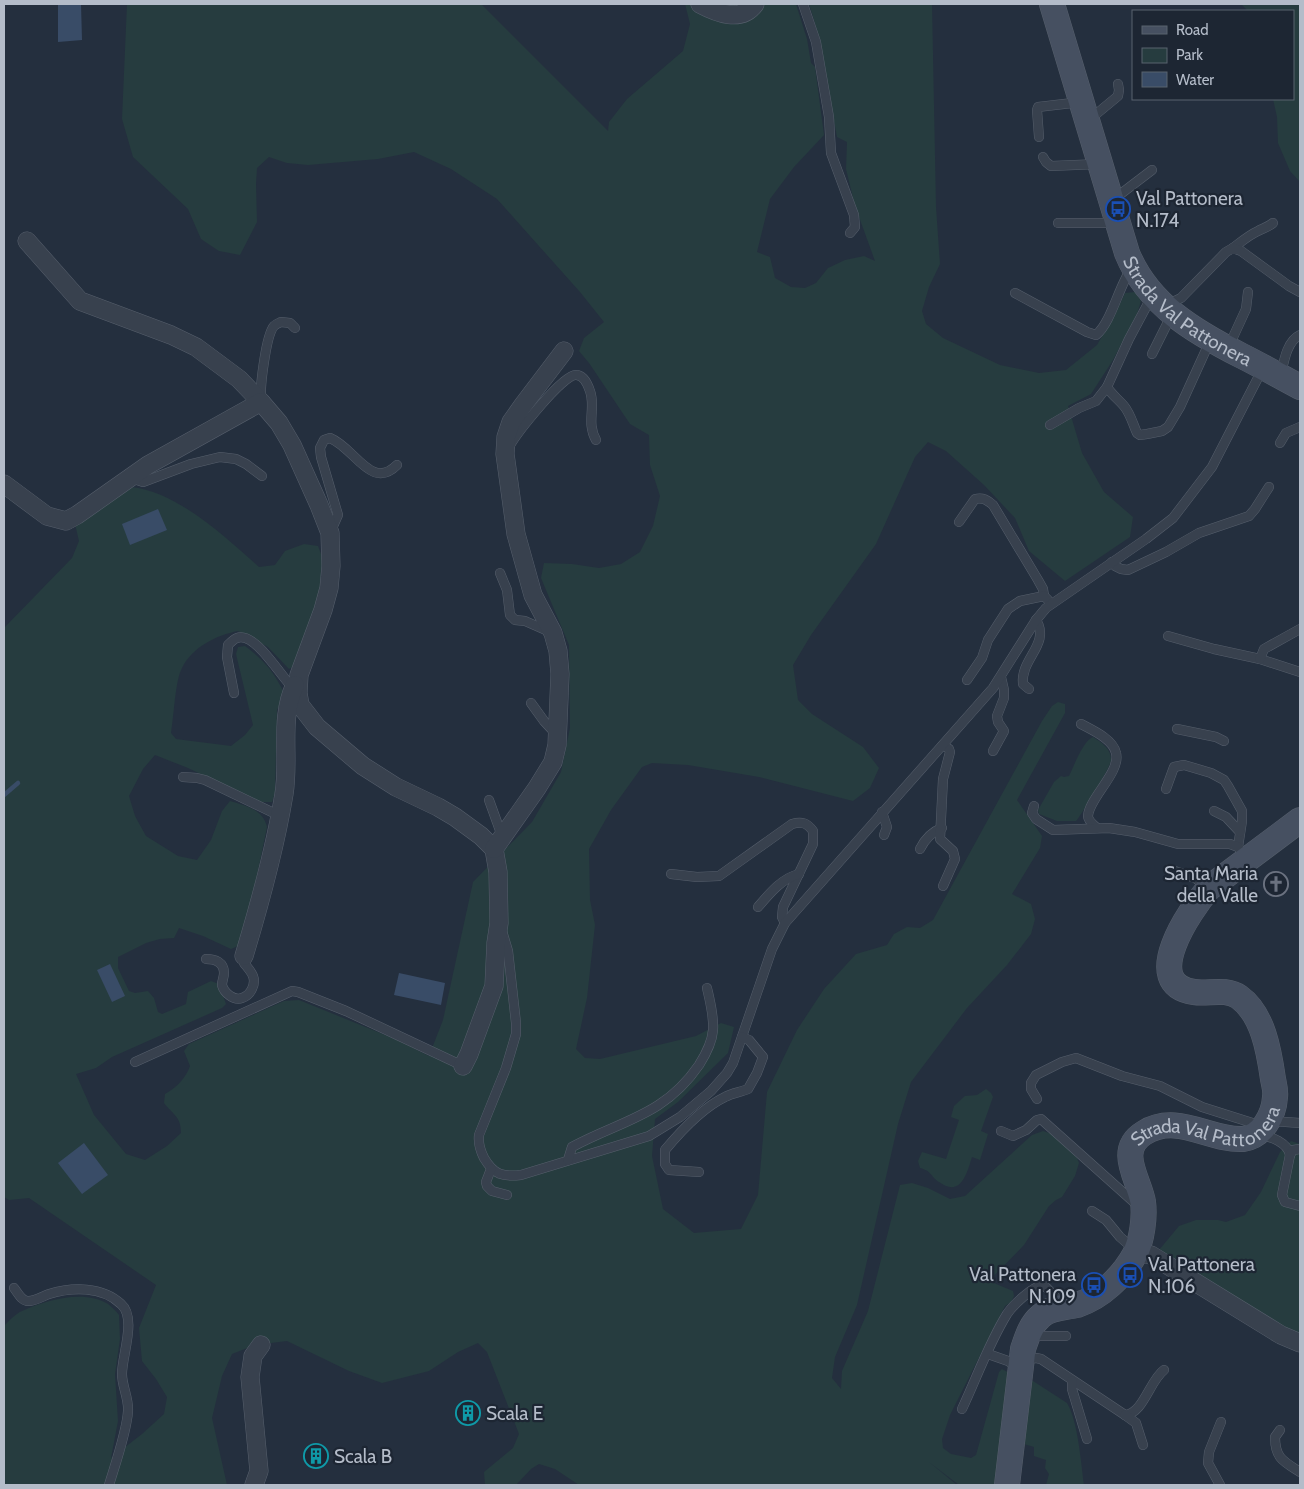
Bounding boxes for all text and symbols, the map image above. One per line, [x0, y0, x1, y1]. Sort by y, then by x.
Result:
legend [1132, 10, 1294, 100]
text: Road [1176, 21, 1209, 39]
text: Park [1176, 46, 1203, 64]
text: Water [1176, 71, 1214, 89]
place label: Val Pattonera N.174 [1136, 187, 1243, 232]
bus stop icon: Val Pattonera N.174 [1105, 196, 1131, 222]
street label: Strada Val Pattonera [1118, 252, 1256, 371]
place label: Santa Maria della Valle [1164, 862, 1258, 907]
church icon: Santa Maria della Valle [1263, 871, 1289, 897]
street label: Strada Val Pattonera [1125, 1103, 1285, 1151]
place label: Val Pattonera N.106 [1148, 1253, 1255, 1298]
bus stop icon: Val Pattonera N.106 [1117, 1262, 1143, 1288]
place label: Val Pattonera N.109 [969, 1263, 1076, 1308]
bus stop icon: Val Pattonera N.109 [1081, 1272, 1107, 1298]
building icon: Scala E [455, 1400, 481, 1426]
place label: Scala E [486, 1402, 543, 1425]
building icon: Scala B [303, 1443, 329, 1469]
place label: Scala B [334, 1445, 392, 1468]

